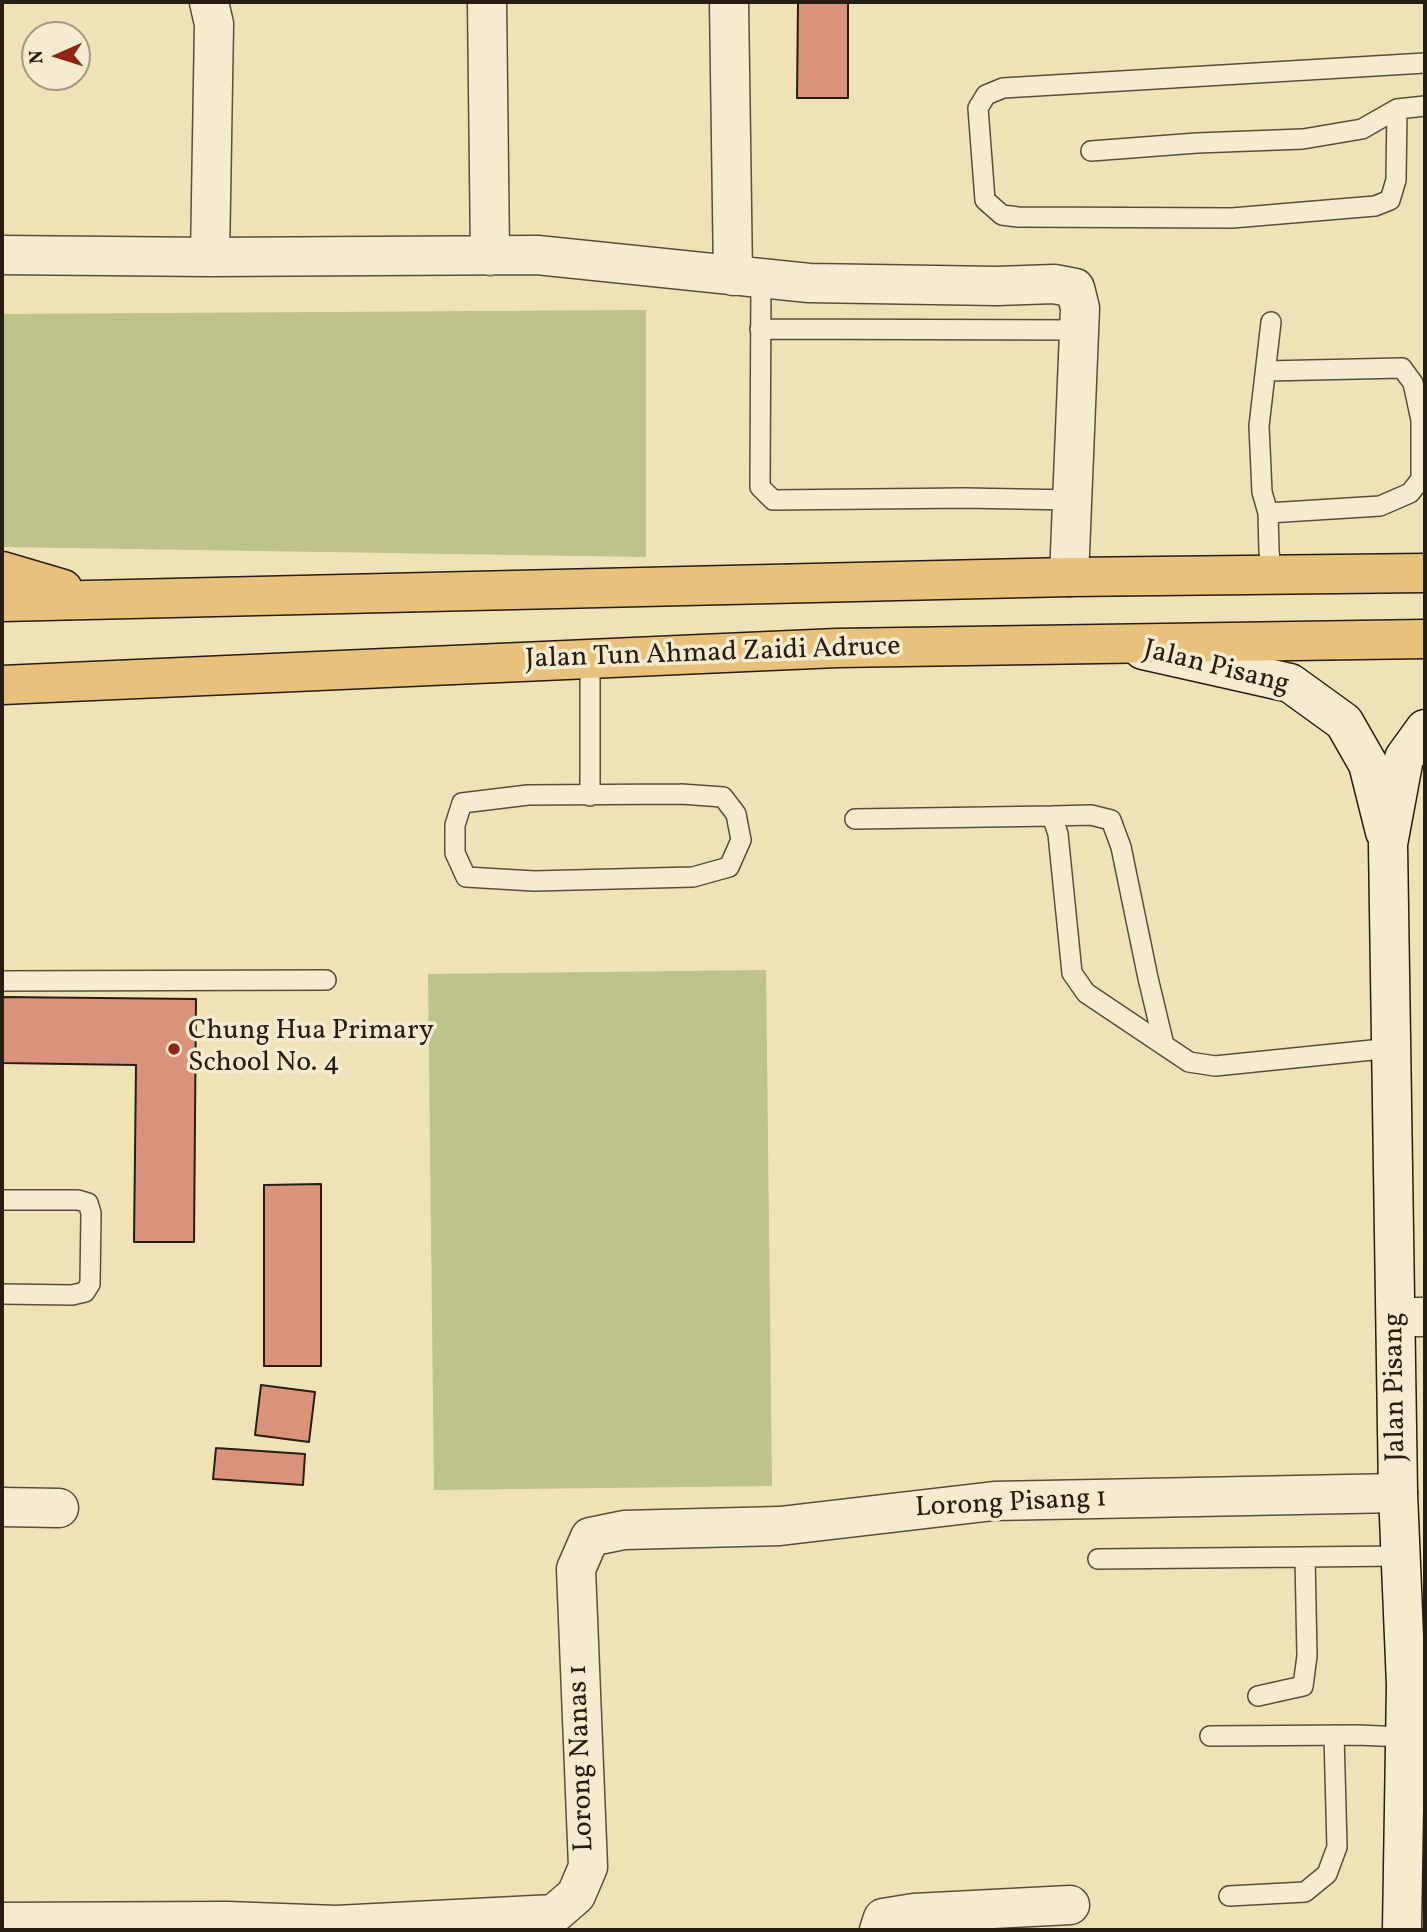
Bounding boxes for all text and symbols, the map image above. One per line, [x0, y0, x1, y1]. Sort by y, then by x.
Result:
north arrow [21, 21, 91, 91]
text: N [24, 49, 50, 65]
street label: Jalan Tun Ahmad Zaidi Adruce [525, 632, 901, 678]
street label: Jalan Pisang [1139, 635, 1293, 703]
place label: Chung Hua Primary School No. 4 [188, 1016, 434, 1082]
marker: Chung Hua Primary School No. 4 [166, 1041, 182, 1057]
street label: Jalan Pisang [1379, 1312, 1415, 1462]
street label: Lorong Pisang 1 [914, 1483, 1108, 1527]
street label: Lorong Nanas 1 [563, 1664, 603, 1852]

